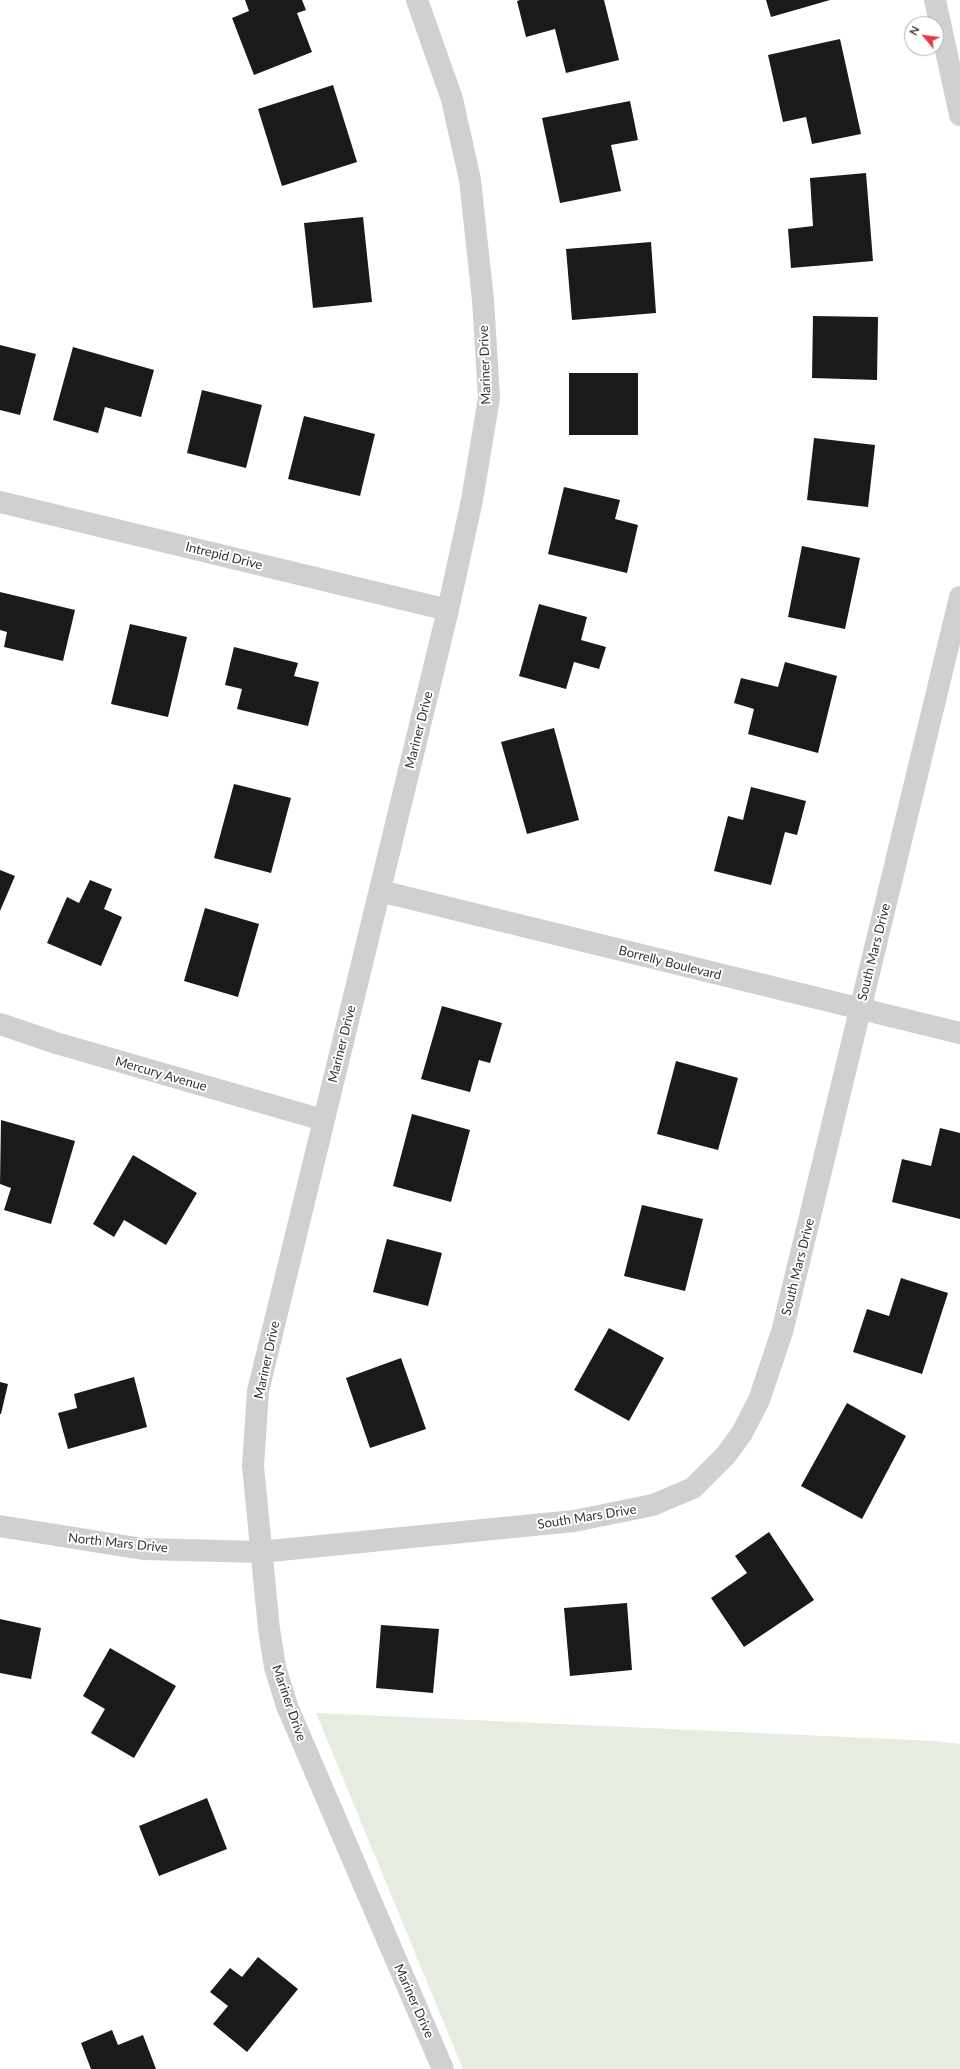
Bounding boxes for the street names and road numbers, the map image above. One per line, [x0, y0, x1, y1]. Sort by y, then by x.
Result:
street label: Mariner Drive [476, 325, 494, 405]
street label: Intrepid Drive [184, 539, 264, 573]
street label: Mariner Drive [402, 690, 436, 770]
street label: South Mars Drive [854, 902, 894, 1002]
street label: Borrelly Boulevard [617, 943, 723, 983]
street label: Mariner Drive [325, 1004, 359, 1084]
street label: Mercury Avenue [113, 1053, 209, 1095]
street label: South Mars Drive [778, 1217, 818, 1317]
street label: Mariner Drive [251, 1320, 283, 1400]
street label: South Mars Drive [536, 1501, 638, 1533]
street label: North Mars Drive [67, 1530, 169, 1556]
street label: Mariner Drive [269, 1663, 309, 1743]
street label: Mariner Drive [391, 1962, 437, 2040]

